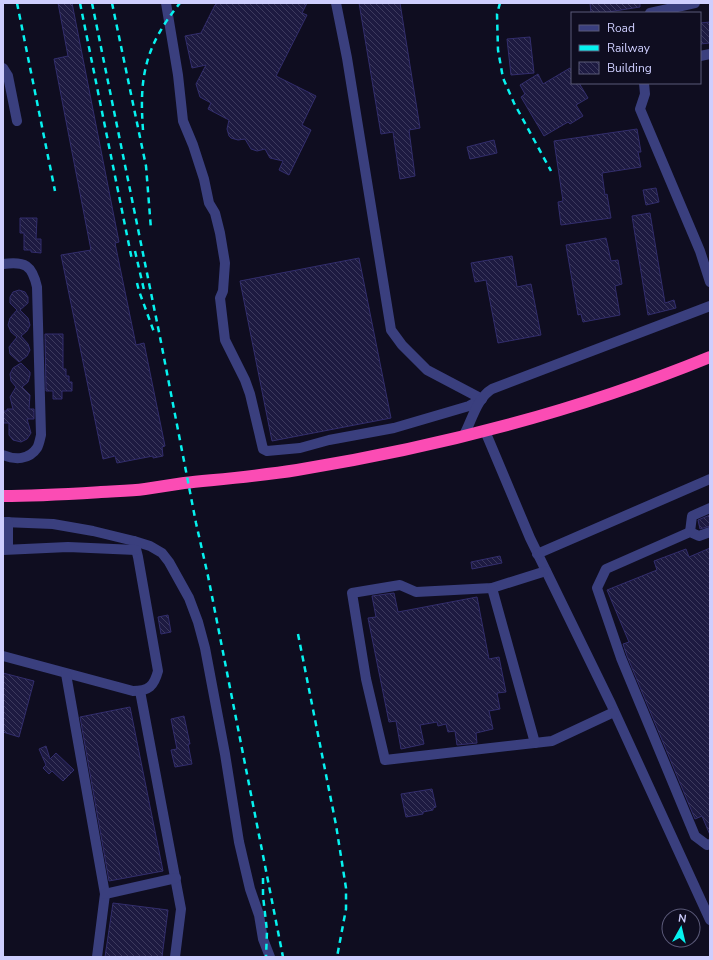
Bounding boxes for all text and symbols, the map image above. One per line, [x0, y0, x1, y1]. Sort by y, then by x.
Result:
legend [571, 12, 701, 84]
text: Road [607, 20, 635, 36]
text: Railway [607, 40, 651, 56]
text: Building [607, 60, 652, 76]
north arrow [661, 908, 701, 948]
text: N [677, 911, 687, 927]

